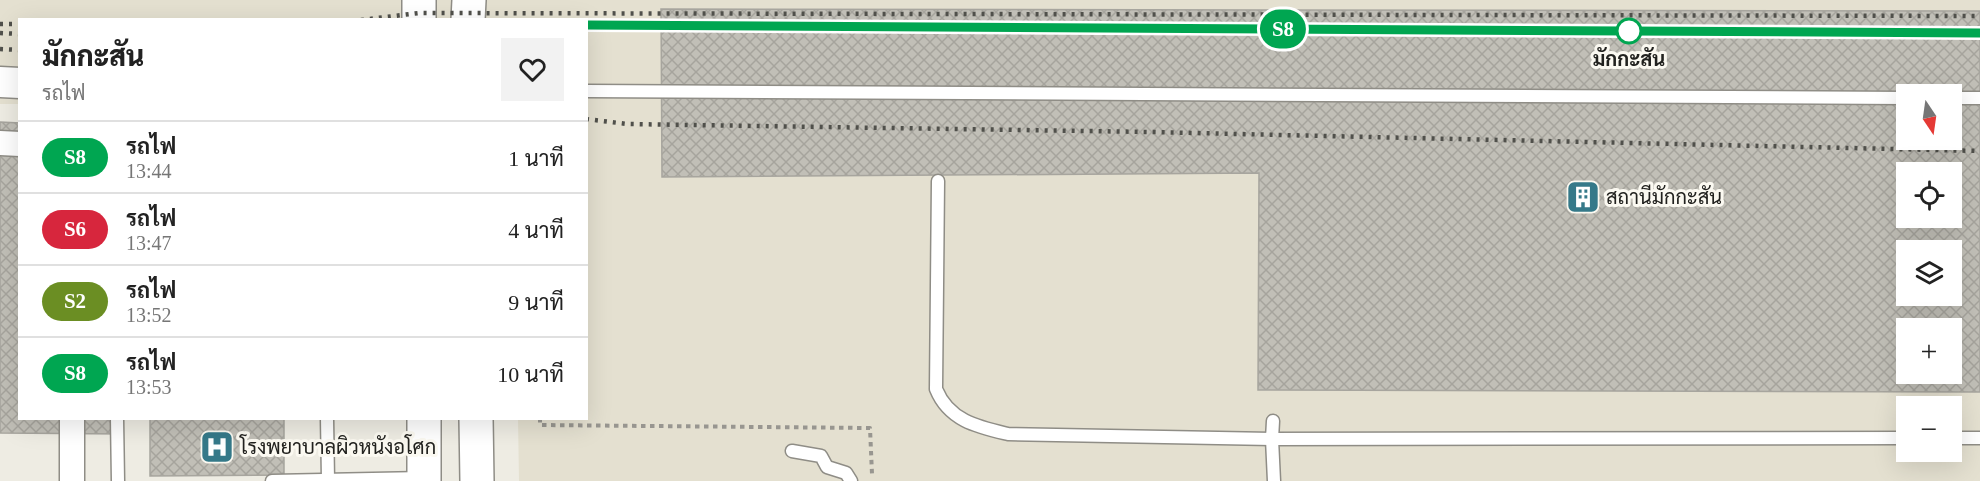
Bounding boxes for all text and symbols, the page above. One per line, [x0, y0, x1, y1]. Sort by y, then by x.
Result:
line badge: S8 [1256, 9, 1310, 48]
text: S8 [1272, 17, 1294, 41]
marker: มักกะสัน [1616, 18, 1642, 44]
button: heart [501, 38, 564, 101]
text: มักกะสัน [42, 41, 144, 72]
place label: มักกะสัน [1593, 46, 1665, 70]
text: รถไฟ [42, 82, 86, 104]
north arrow [1896, 84, 1962, 150]
map controls [1896, 84, 1962, 462]
text: รถไฟ [126, 134, 176, 159]
text: S8 [64, 145, 86, 169]
text: 1 นาที [508, 146, 564, 171]
text: 13:44 [126, 160, 172, 182]
button: locate [1896, 162, 1962, 228]
building icon: สถานีมักกะสัน [1565, 179, 1601, 215]
place label: สถานีมักกะสัน [1606, 184, 1722, 208]
text: รถไฟ [126, 206, 176, 231]
text: S6 [64, 217, 86, 241]
text: 4 นาที [508, 218, 564, 243]
text: 13:47 [126, 232, 172, 254]
button: layers [1896, 240, 1962, 306]
text: รถไฟ [126, 278, 176, 303]
text: S2 [64, 289, 86, 313]
text: 9 นาที [508, 290, 564, 315]
text: 13:52 [126, 304, 172, 326]
button: + [1896, 318, 1962, 384]
text: รถไฟ [126, 350, 176, 375]
text: S8 [64, 361, 86, 385]
text: 10 นาที [497, 362, 564, 387]
text: 13:53 [126, 376, 172, 398]
button: − [1896, 396, 1962, 462]
hospital icon: โรงพยาบาลผิวหนังอโศก [199, 429, 235, 465]
place label: โรงพยาบาลผิวหนังอโศก [239, 434, 436, 458]

